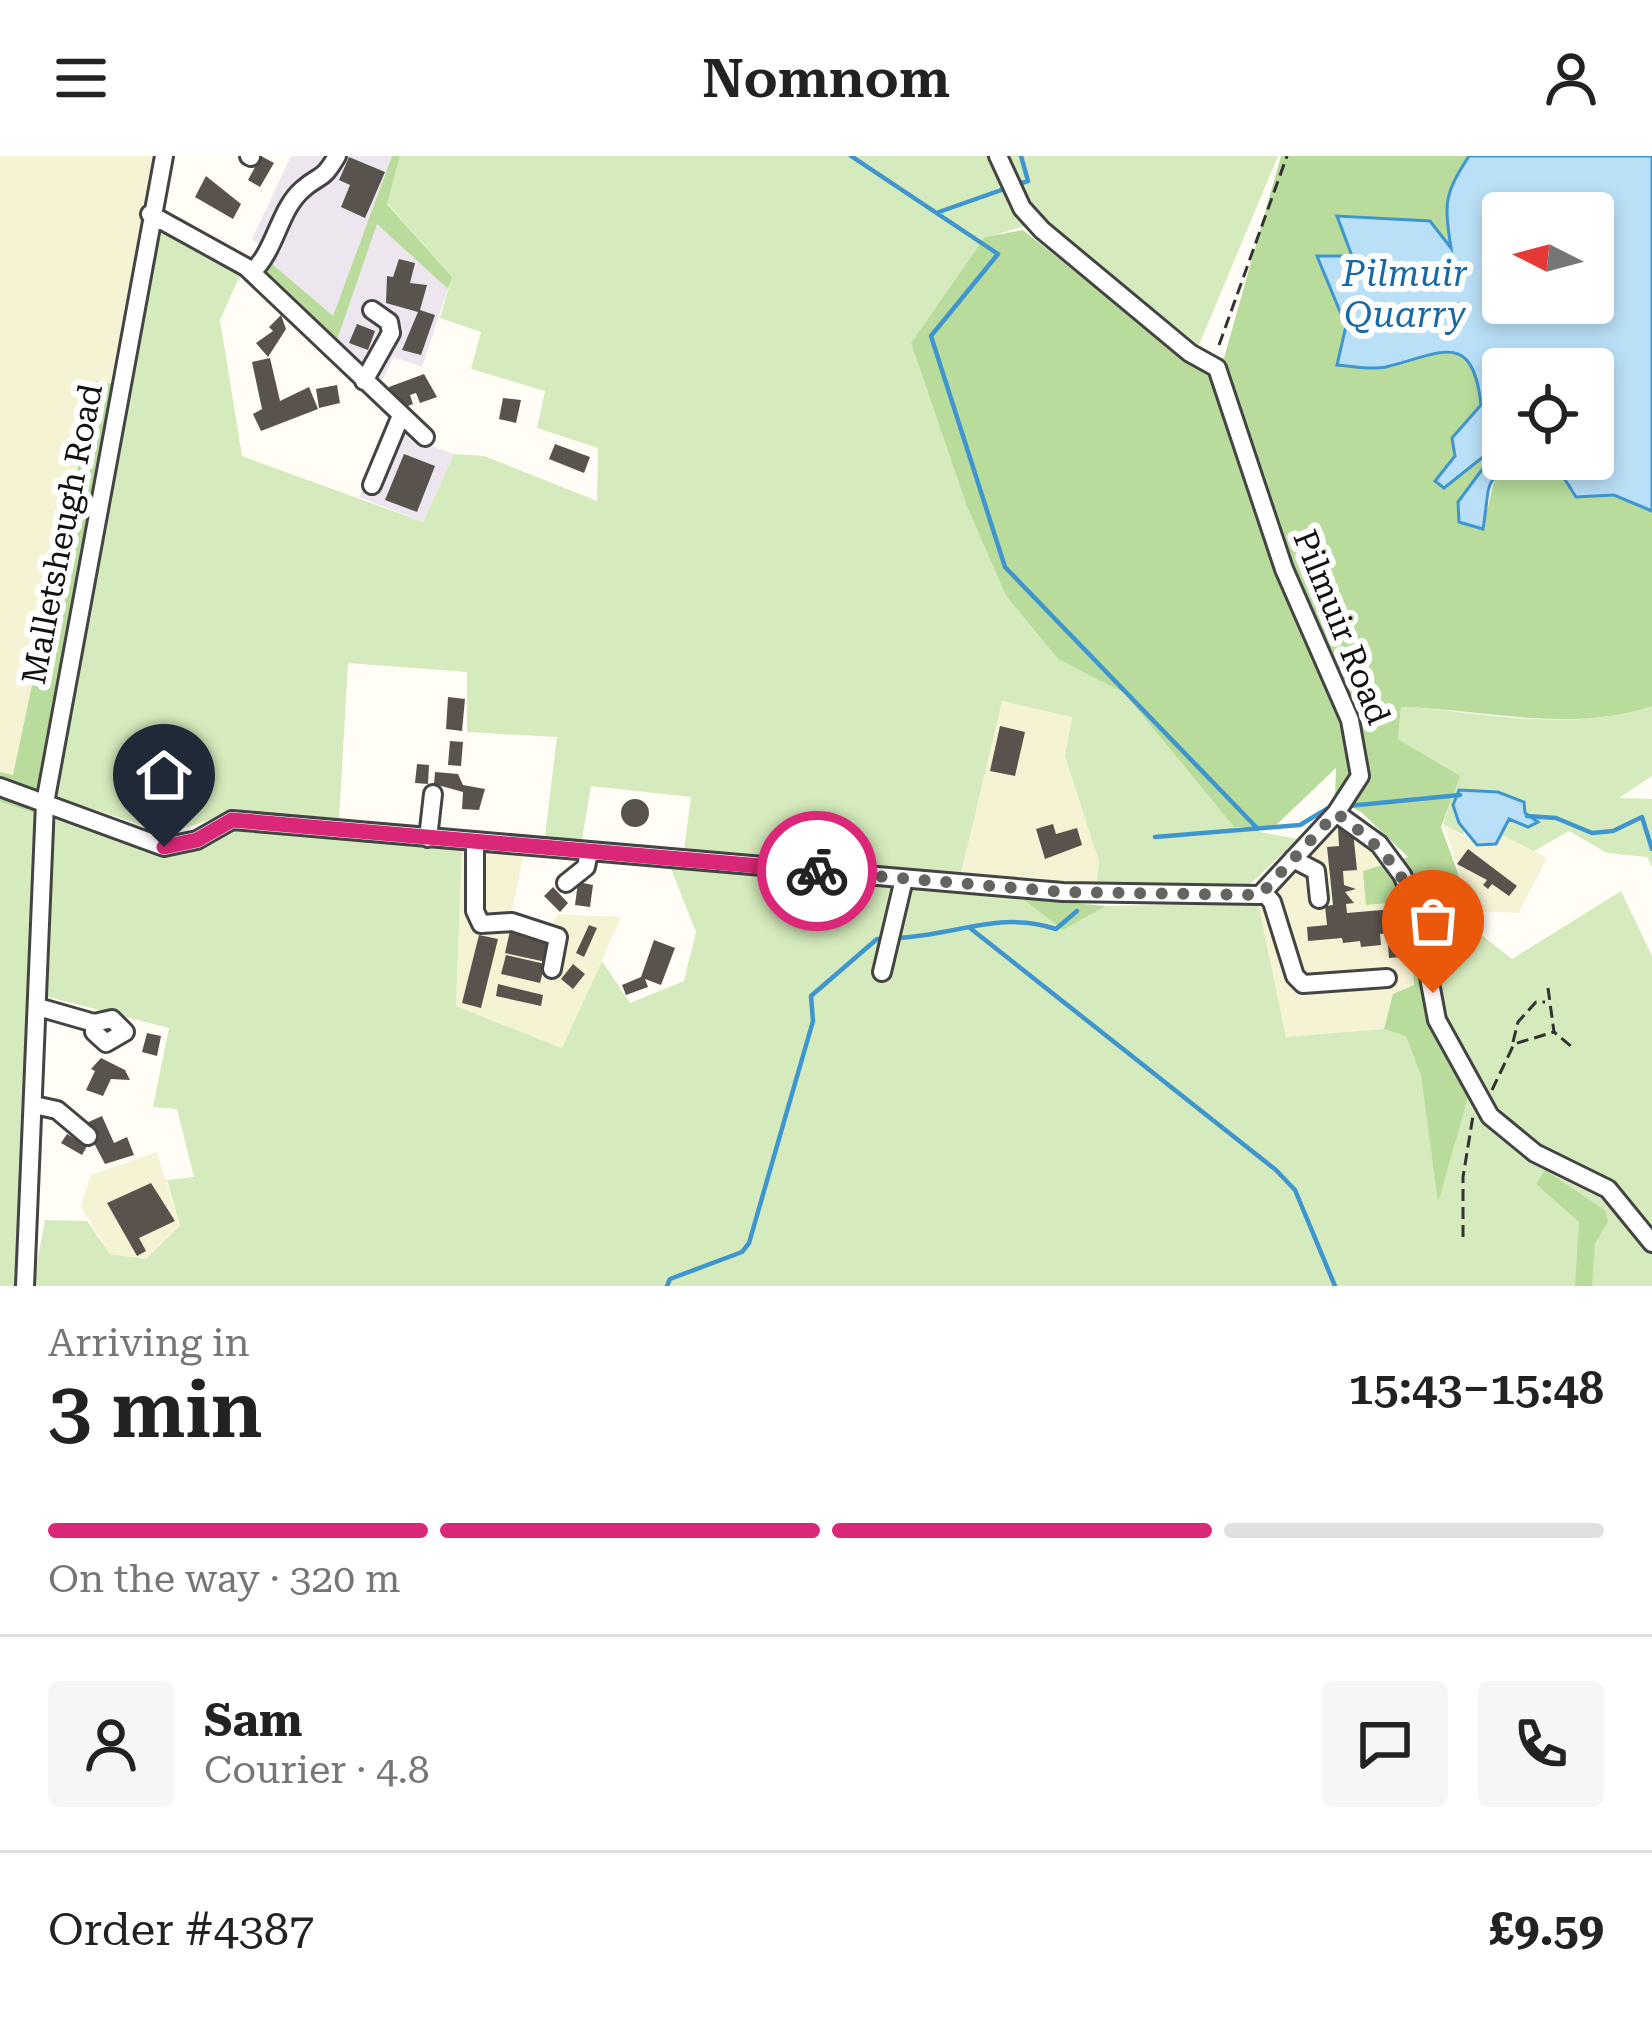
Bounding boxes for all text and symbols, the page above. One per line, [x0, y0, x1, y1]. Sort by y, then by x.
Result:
icon: menu [48, 45, 114, 111]
icon: person [1538, 45, 1604, 111]
text: Nomnom [702, 47, 950, 110]
north arrow [1482, 192, 1614, 324]
map controls [1482, 192, 1614, 480]
water label: Pilmuir Quarry [1341, 253, 1468, 336]
button: locate [1482, 348, 1614, 480]
street label: Malletsheugh Road [14, 381, 110, 687]
street label: Pilmuir Road [1285, 524, 1399, 730]
pin [113, 724, 215, 847]
icon: home [131, 742, 197, 808]
courier [757, 811, 877, 931]
icon: bike [784, 838, 850, 904]
pin [1382, 870, 1484, 993]
icon: bag [1400, 888, 1466, 954]
text: Arriving in [48, 1320, 250, 1366]
text: 15:43–15:48 [1348, 1362, 1604, 1415]
text: 3 min [48, 1365, 263, 1456]
text: On the way · 320 m [48, 1556, 400, 1602]
button: person [48, 1681, 174, 1807]
button: chat [1322, 1681, 1448, 1807]
button: phone [1478, 1681, 1604, 1807]
text: Sam [204, 1694, 302, 1747]
text: Courier · 4.8 [204, 1747, 430, 1793]
text: Order #4387 [48, 1903, 314, 1956]
text: £9.59 [1489, 1903, 1604, 1956]

